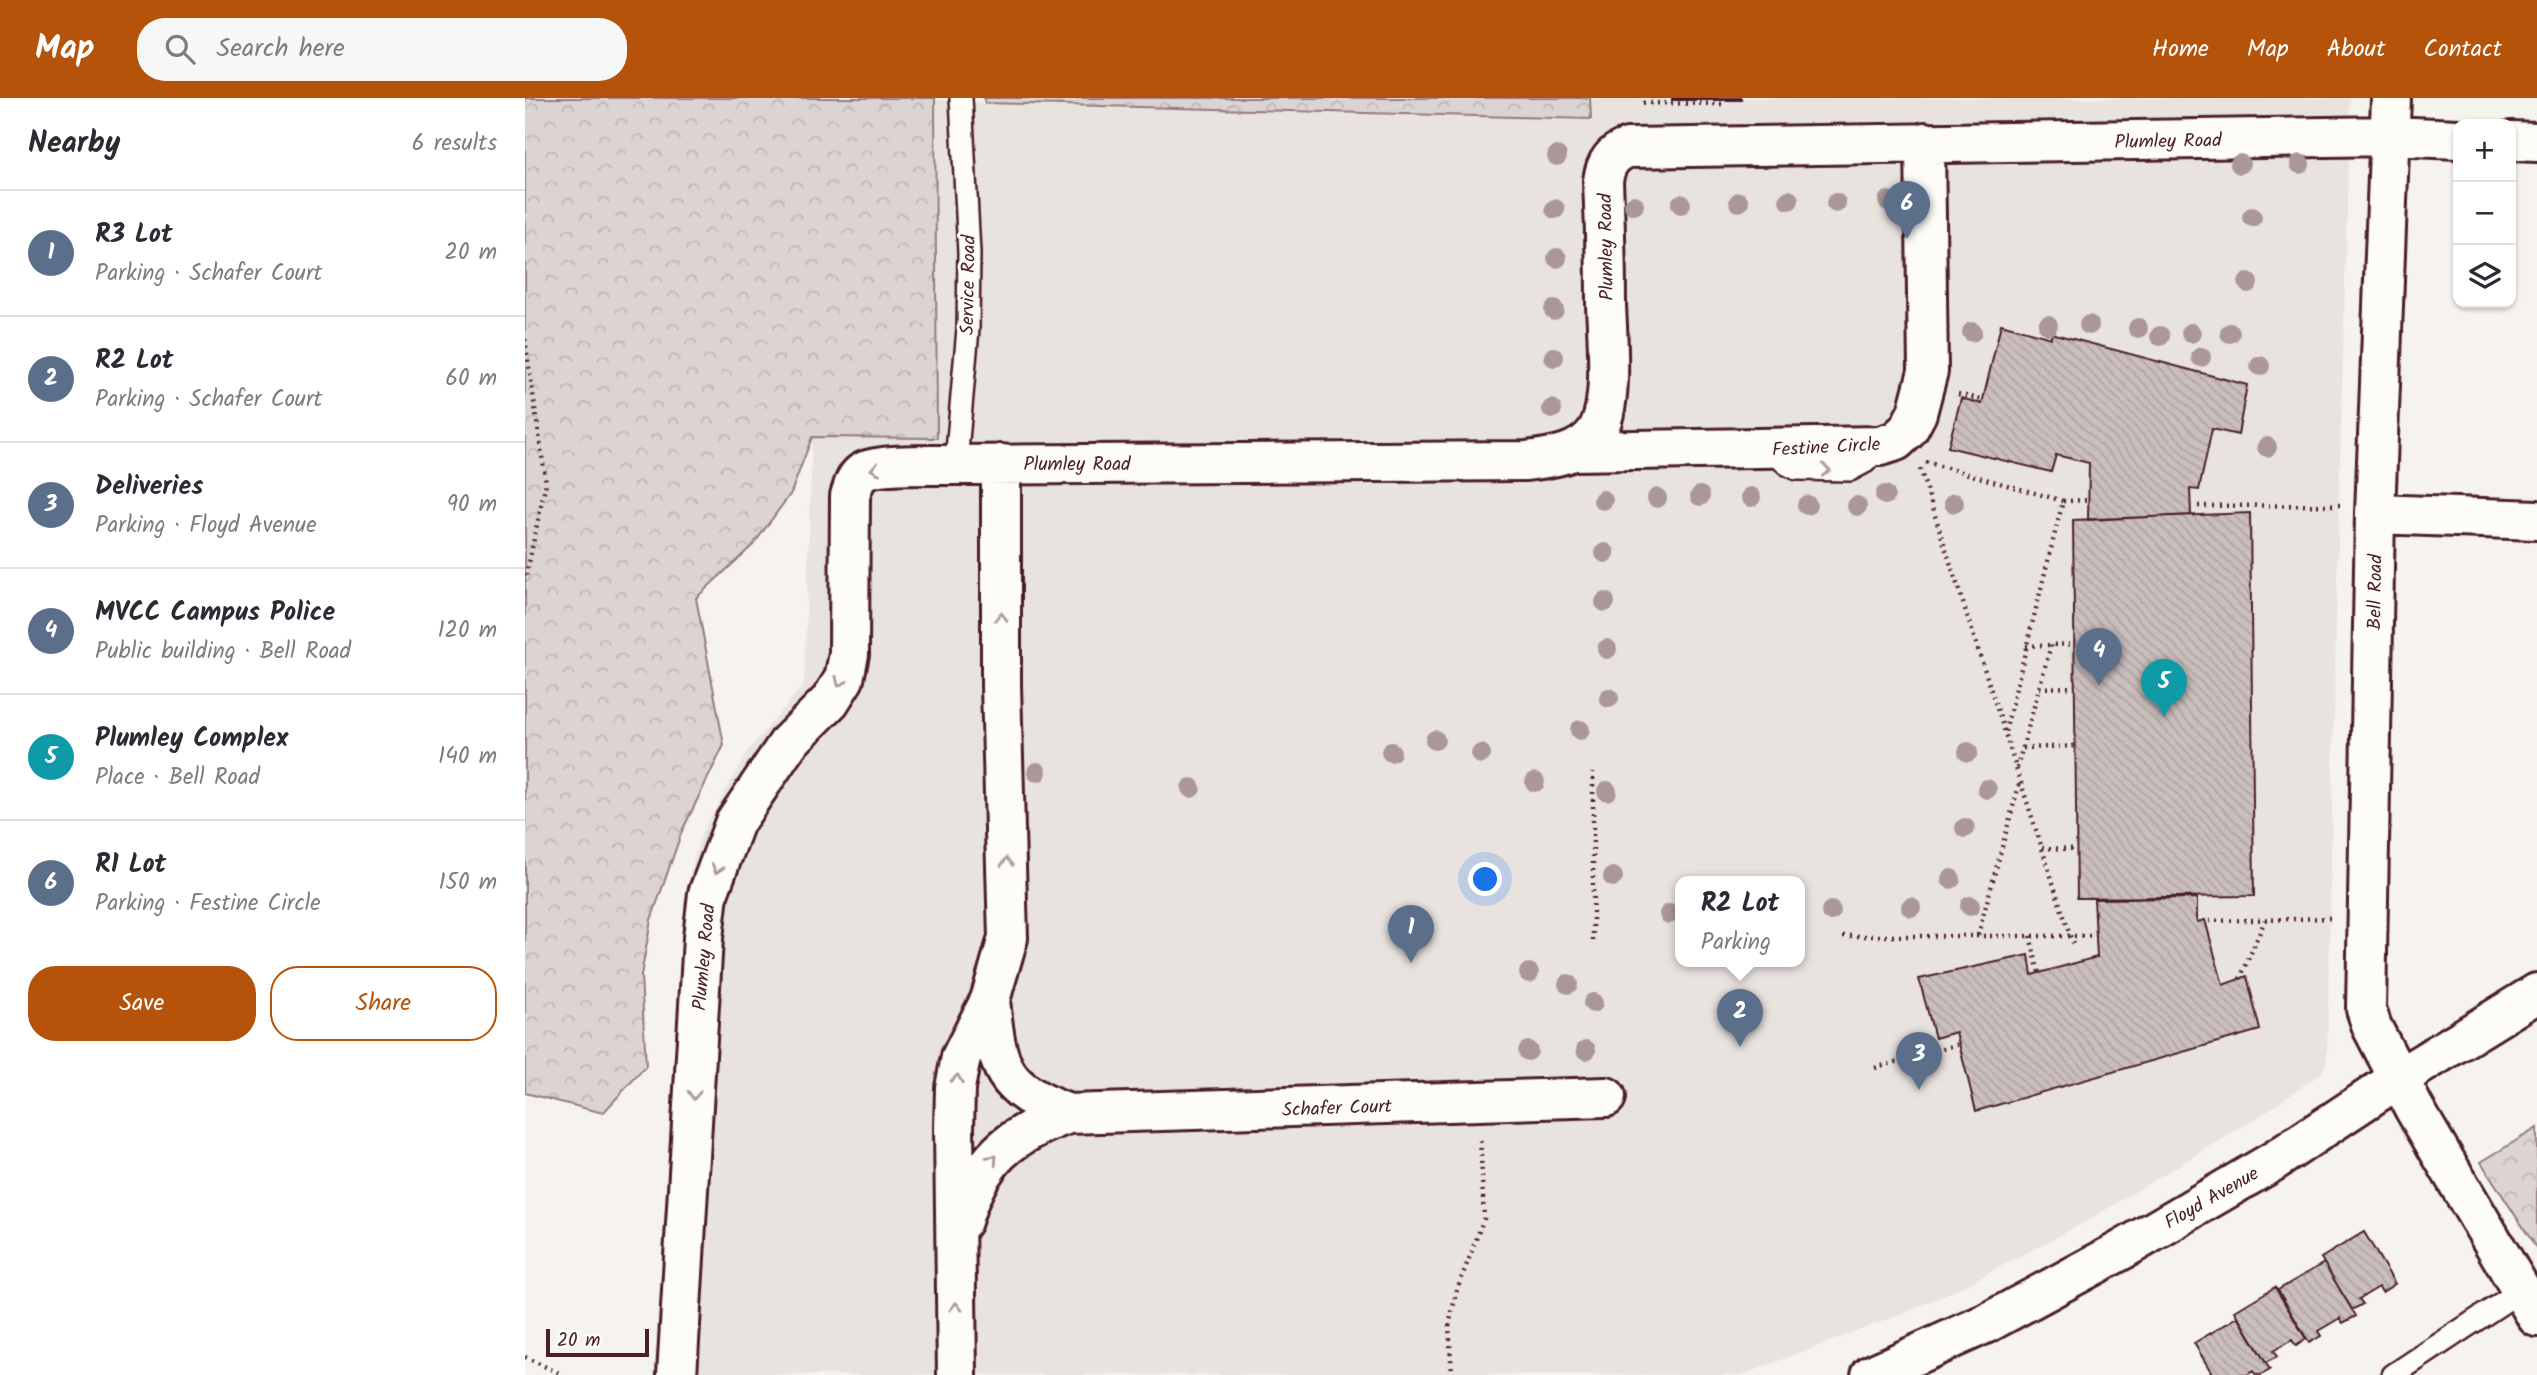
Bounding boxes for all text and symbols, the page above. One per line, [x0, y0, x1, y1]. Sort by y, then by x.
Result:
search box [137, 18, 627, 81]
text: Map [35, 23, 95, 76]
text: Search here [217, 28, 345, 70]
icon: search [161, 30, 199, 68]
text: Home [2152, 30, 2209, 69]
text: Map [2247, 30, 2289, 69]
text: About [2327, 30, 2385, 69]
text: Contact [2423, 30, 2502, 69]
map controls [2453, 119, 2516, 308]
button: + [2453, 119, 2516, 182]
text: Nearby [28, 120, 120, 168]
text: 6 results [412, 126, 497, 162]
street label: Plumley Road [2114, 126, 2222, 158]
pin: 6 [1884, 181, 1930, 239]
button: − [2453, 182, 2516, 245]
street label: Plumley Road [1591, 193, 1623, 301]
text: R3 Lot [95, 214, 173, 256]
street label: Service Road [953, 234, 985, 335]
text: 1 [48, 235, 54, 271]
text: 20 m [445, 235, 497, 271]
button: layers [2453, 245, 2516, 308]
text: Parking · Schafer Court [95, 256, 322, 292]
text: R2 Lot [95, 340, 174, 382]
text: 2 [44, 361, 58, 397]
text: 60 m [445, 361, 497, 397]
text: Parking · Schafer Court [95, 382, 322, 418]
street label: Festine Circle [1771, 430, 1882, 466]
street label: Plumley Road [1023, 450, 1131, 480]
one-way arrow [869, 461, 881, 476]
one-way arrow [1821, 462, 1831, 478]
text: Deliveries [95, 466, 203, 508]
text: 3 [45, 487, 57, 523]
text: 90 m [447, 487, 497, 523]
text: Parking · Floyd Avenue [95, 508, 317, 544]
street label: Bell Road [2360, 553, 2392, 630]
text: MVCC Campus Police [95, 592, 335, 634]
one-way arrow [993, 611, 1009, 622]
text: 4 [45, 613, 57, 649]
text: 120 m [437, 613, 497, 649]
pin: 4 [2076, 628, 2122, 686]
text: Public building · Bell Road [95, 634, 351, 670]
pin: 5 [2141, 659, 2187, 717]
one-way arrow [835, 674, 848, 687]
text: Plumley Complex [95, 718, 288, 760]
text: 5 [45, 739, 57, 775]
text: 140 m [438, 739, 497, 775]
text: Place · Bell Road [95, 760, 260, 796]
text: R1 Lot [95, 844, 166, 886]
one-way arrow [999, 856, 1014, 867]
your location [1468, 862, 1502, 896]
one-way arrow [711, 863, 725, 875]
text: 6 [45, 865, 57, 901]
text: 150 m [438, 865, 497, 901]
popup [1675, 876, 1805, 967]
text: R2 Lot [1701, 883, 1779, 925]
text: Parking · Festine Circle [95, 886, 321, 922]
street label: Plumley Road [685, 902, 725, 1012]
pin: 1 [1388, 905, 1434, 963]
text: Parking [1701, 925, 1771, 961]
button: Save [28, 966, 256, 1041]
button: Share [270, 966, 497, 1041]
pin: 2 [1717, 989, 1763, 1047]
pin: 3 [1896, 1032, 1942, 1090]
one-way arrow [949, 1074, 964, 1085]
one-way arrow [687, 1090, 702, 1101]
street label: Schafer Court [1282, 1092, 1393, 1126]
one-way arrow [984, 1154, 997, 1167]
street label: Floyd Avenue [2159, 1159, 2265, 1238]
one-way arrow [948, 1301, 964, 1312]
scale bar [546, 1326, 649, 1358]
text: 20 m [557, 1326, 600, 1356]

